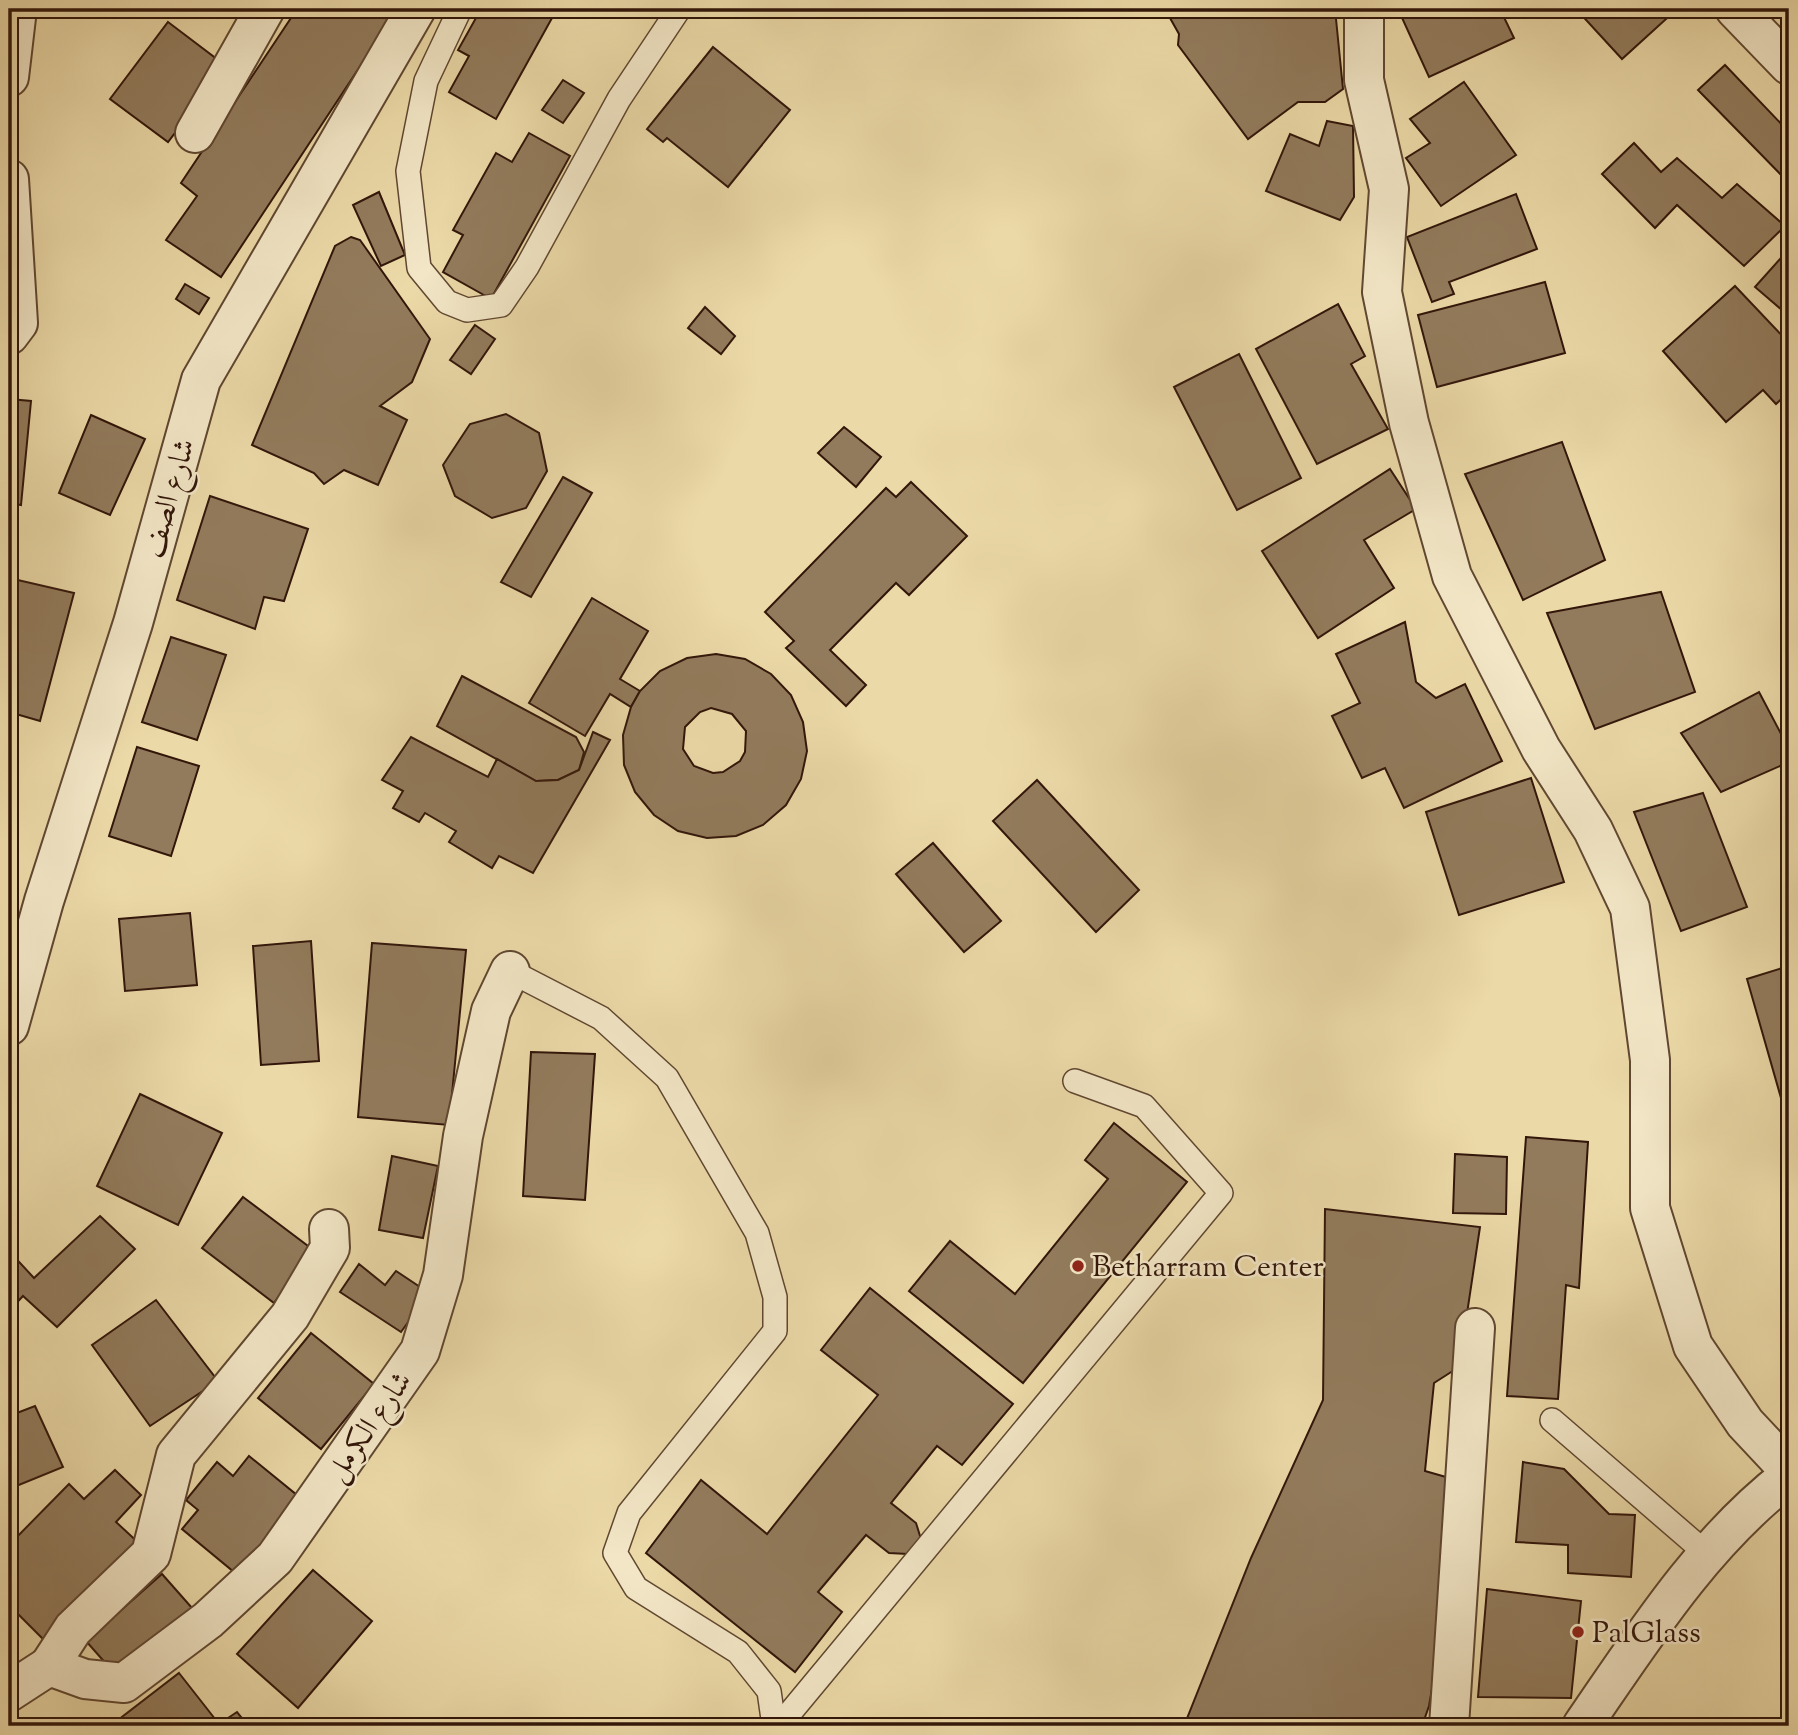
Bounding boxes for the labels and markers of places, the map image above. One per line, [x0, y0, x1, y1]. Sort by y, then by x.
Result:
place label: Betharram Center [1092, 1247, 1324, 1290]
marker: Betharram Center [1070, 1258, 1086, 1274]
place label: PalGlass [1592, 1613, 1701, 1656]
marker: PalGlass [1570, 1624, 1586, 1640]

